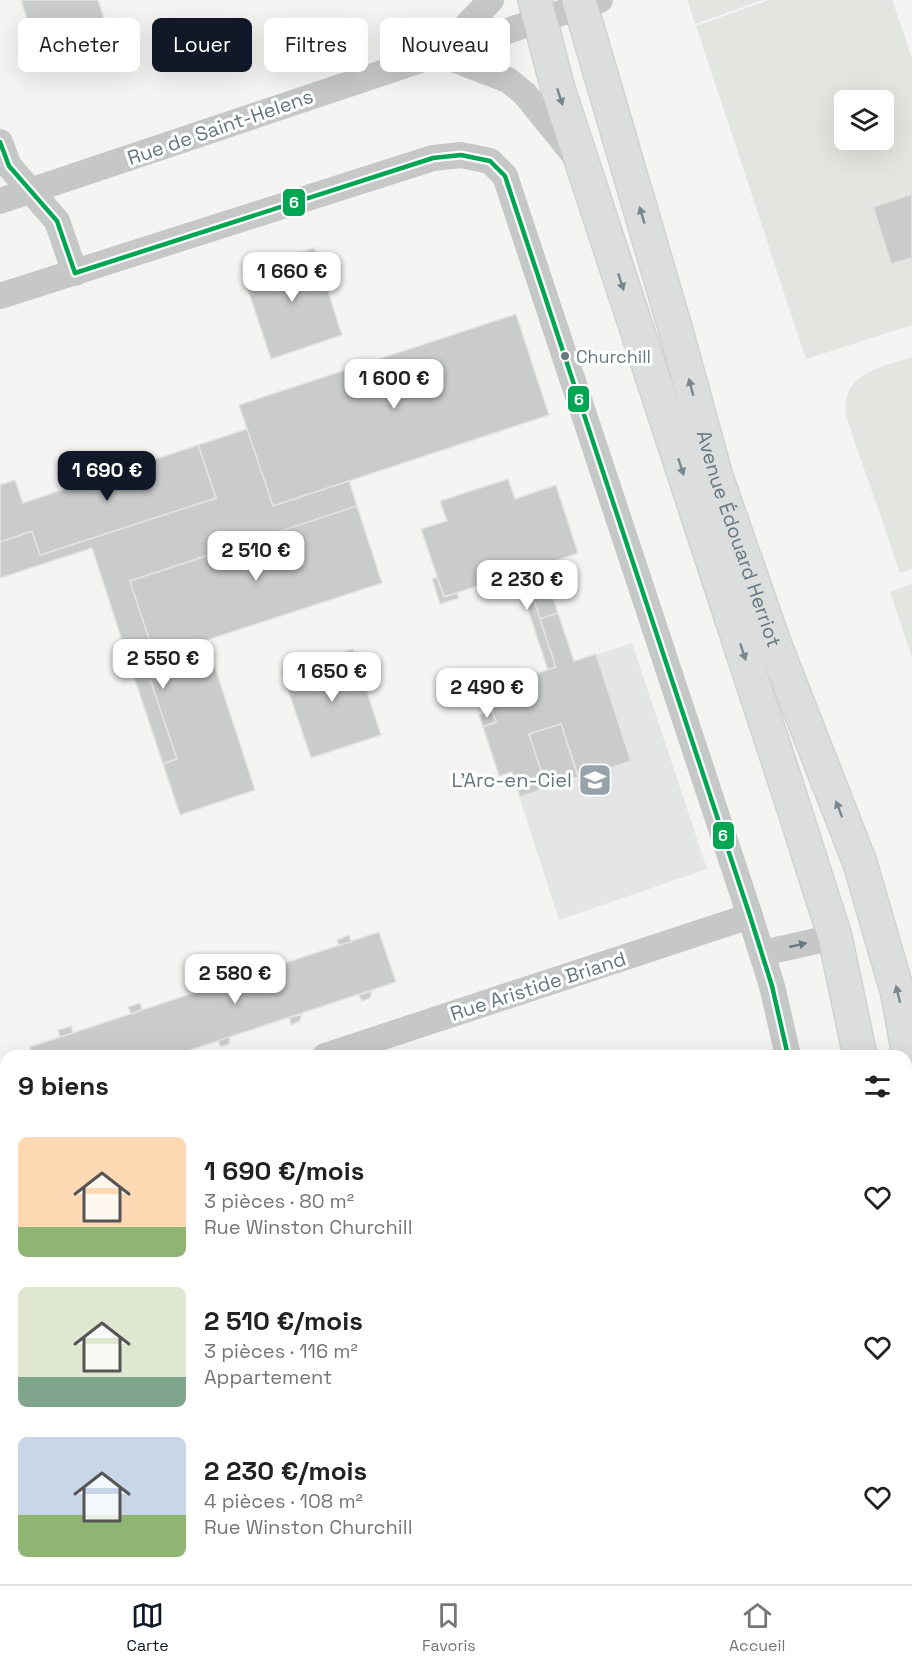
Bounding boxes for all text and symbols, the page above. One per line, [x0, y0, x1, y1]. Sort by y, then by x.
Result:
chip: Acheter [18, 18, 140, 72]
chip: Louer [152, 18, 252, 72]
chip: Filtres [264, 18, 368, 72]
chip: Nouveau [380, 18, 510, 72]
street label: Rue de Saint-Helens [124, 83, 316, 171]
one-way arrow [556, 88, 565, 106]
map controls [834, 90, 894, 150]
button: layers [834, 90, 894, 150]
line badge: 6 [282, 188, 306, 217]
text: 6 [289, 192, 299, 213]
one-way arrow [637, 206, 646, 224]
pin: 1 660 € [237, 252, 347, 303]
text: 1 660 € [257, 258, 327, 284]
one-way arrow [616, 273, 626, 291]
place label: Churchill [576, 345, 651, 368]
marker: Churchill [559, 350, 571, 362]
pin: 1 600 € [339, 359, 449, 410]
text: 1 600 € [358, 365, 430, 391]
one-way arrow [686, 378, 696, 396]
line badge: 6 [567, 385, 590, 413]
text: 6 [574, 389, 584, 410]
street label: Avenue Édouard Herriot [691, 427, 787, 651]
pin: 1 690 € [52, 451, 162, 502]
text: 1 690 € [72, 457, 142, 483]
one-way arrow [677, 458, 686, 476]
pin: 2 510 € [201, 531, 311, 582]
text: 2 510 € [221, 537, 291, 563]
pin: 2 230 € [472, 560, 582, 611]
text: 2 230 € [491, 566, 563, 592]
pin: 2 550 € [108, 639, 218, 690]
one-way arrow [738, 643, 748, 661]
text: 2 550 € [127, 645, 199, 671]
pin: 1 650 € [277, 652, 387, 703]
text: 1 650 € [297, 658, 367, 684]
pin: 2 490 € [432, 668, 542, 719]
text: 2 490 € [450, 674, 524, 700]
school or university icon: L'Arc-en-Ciel [577, 762, 613, 798]
place label: L'Arc-en-Ciel [451, 767, 572, 793]
one-way arrow [834, 799, 844, 817]
line badge: 6 [712, 821, 735, 850]
text: 6 [718, 825, 728, 846]
one-way arrow [789, 940, 808, 949]
street label: Rue Aristide Briand [447, 945, 629, 1027]
pin: 2 580 € [180, 954, 290, 1005]
text: 2 580 € [199, 960, 271, 986]
one-way arrow [892, 985, 902, 1004]
text: 9 biens [18, 1069, 109, 1103]
icon: filters [861, 1070, 894, 1103]
text: 1 690 €/mois [204, 1154, 364, 1188]
icon: home [66, 1161, 138, 1233]
icon: heart [861, 1181, 894, 1214]
text: 3 pièces · 80 m² [204, 1188, 354, 1214]
text: Rue Winston Churchill [204, 1214, 413, 1240]
text: 2 510 €/mois [204, 1304, 363, 1338]
icon: home [66, 1311, 138, 1383]
icon: heart [861, 1331, 894, 1364]
text: 3 pièces · 116 m² [204, 1338, 358, 1364]
text: Appartement [204, 1364, 332, 1390]
text: 2 230 €/mois [204, 1454, 367, 1488]
icon: home [66, 1461, 138, 1533]
icon: heart [861, 1481, 894, 1514]
text: 4 pièces · 108 m² [204, 1488, 363, 1514]
text: Rue Winston Churchill [204, 1514, 413, 1540]
tab: Carte [127, 1599, 169, 1656]
tab: Favoris [422, 1599, 476, 1656]
tab: Accueil [729, 1599, 785, 1656]

